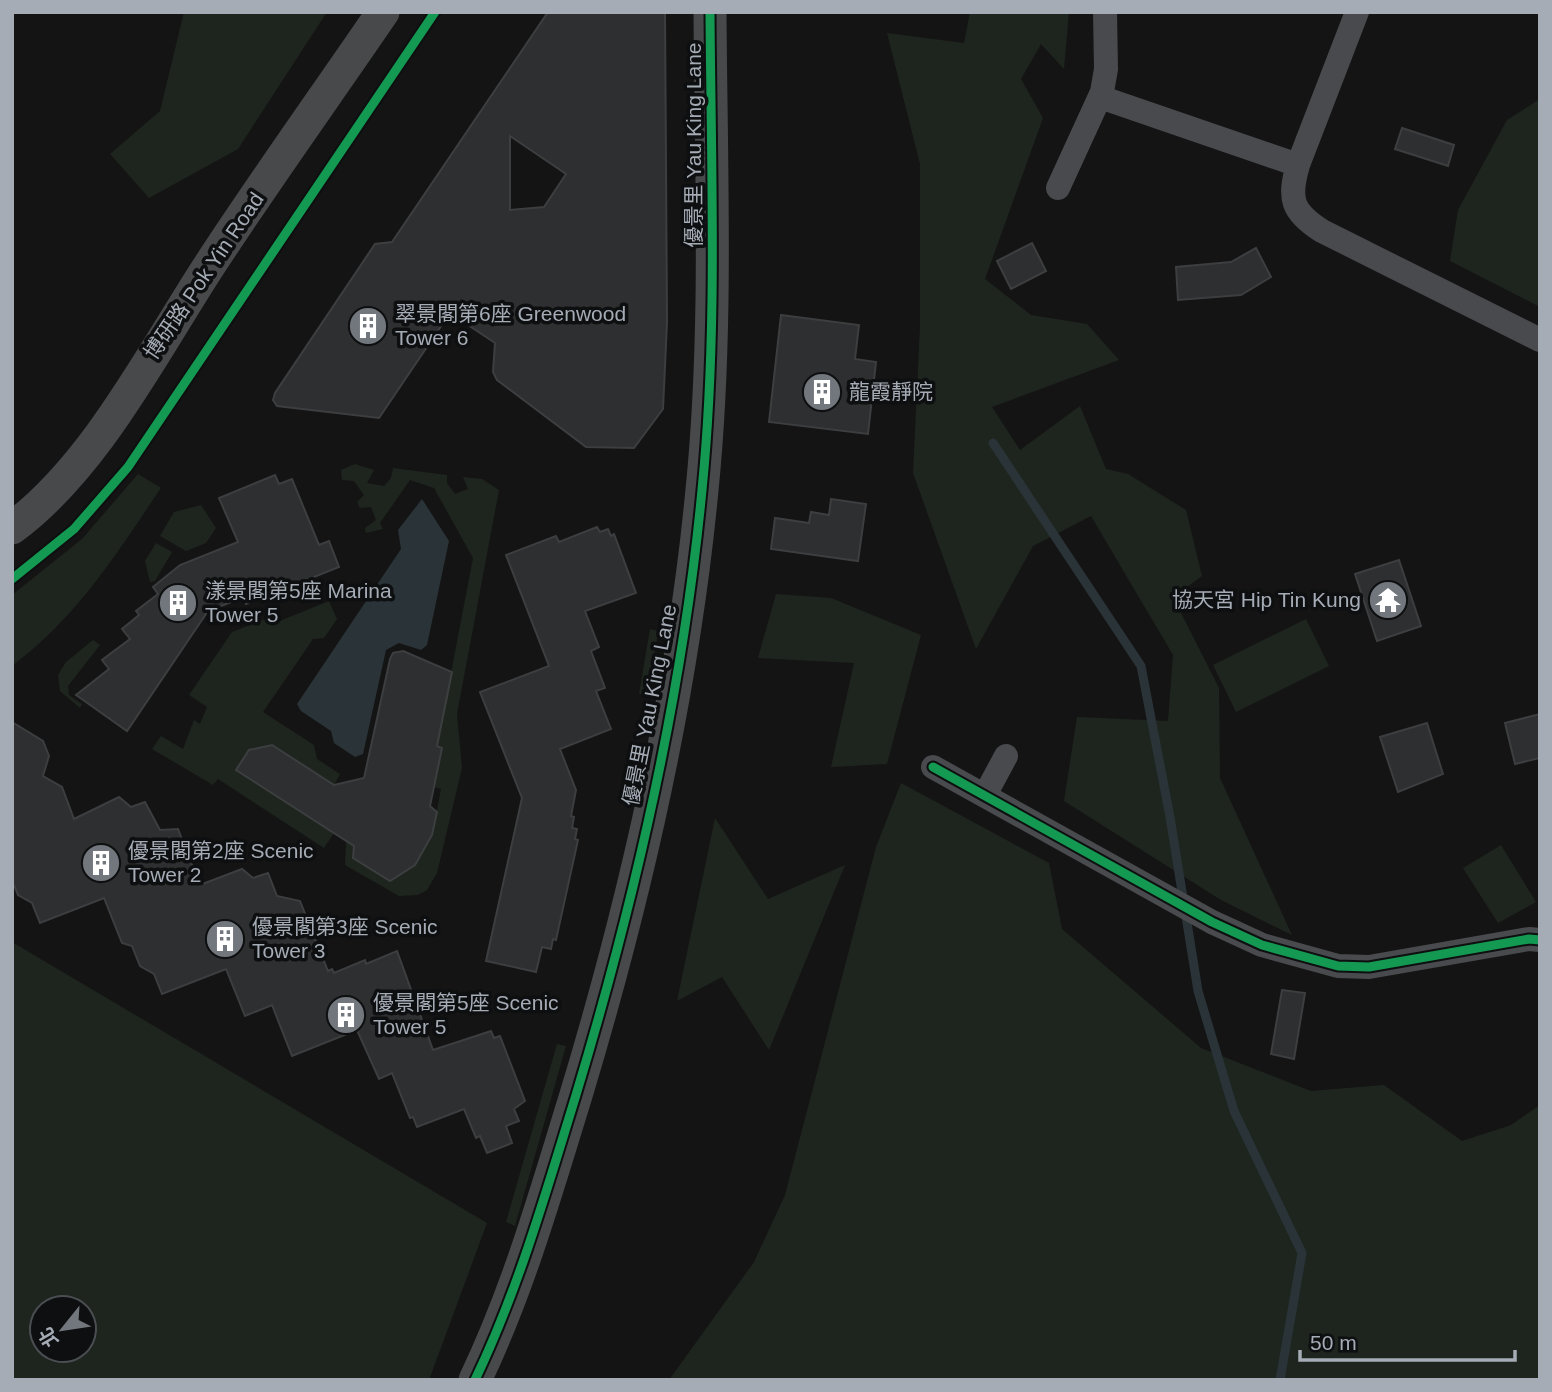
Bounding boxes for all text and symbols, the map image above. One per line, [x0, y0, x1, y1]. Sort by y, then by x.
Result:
street label: 優景里 Yau King Lane [682, 42, 705, 248]
street label: 博研路 Pok Yin Road [139, 188, 268, 363]
place label: 翠景閣第6座 Greenwood Tower 6 [395, 302, 626, 349]
building icon: 翠景閣第6座 Greenwood Tower 6 [347, 305, 389, 347]
building icon: 龍霞靜院 [801, 371, 843, 413]
place label: 龍霞靜院 [849, 380, 933, 403]
place label: 漾景閣第5座 Marina Tower 5 [205, 579, 392, 626]
temple icon: 協天宮 Hip Tin Kung [1367, 579, 1409, 621]
building icon: 漾景閣第5座 Marina Tower 5 [157, 582, 199, 624]
place label: 協天宮 Hip Tin Kung [1172, 588, 1361, 611]
street label: 優景里 Yau King Lane [619, 602, 680, 808]
place label: 優景閣第2座 Scenic Tower 2 [128, 839, 314, 886]
building icon: 優景閣第2座 Scenic Tower 2 [80, 842, 122, 884]
place label: 優景閣第3座 Scenic Tower 3 [252, 915, 438, 962]
building icon: 優景閣第3座 Scenic Tower 3 [204, 918, 246, 960]
place label: 優景閣第5座 Scenic Tower 5 [373, 991, 559, 1038]
building icon: 優景閣第5座 Scenic Tower 5 [325, 994, 367, 1036]
north arrow [28, 1294, 98, 1364]
scale bar [1300, 1318, 1515, 1362]
text: 北 [35, 1324, 63, 1351]
text: 50 m [1310, 1331, 1357, 1354]

